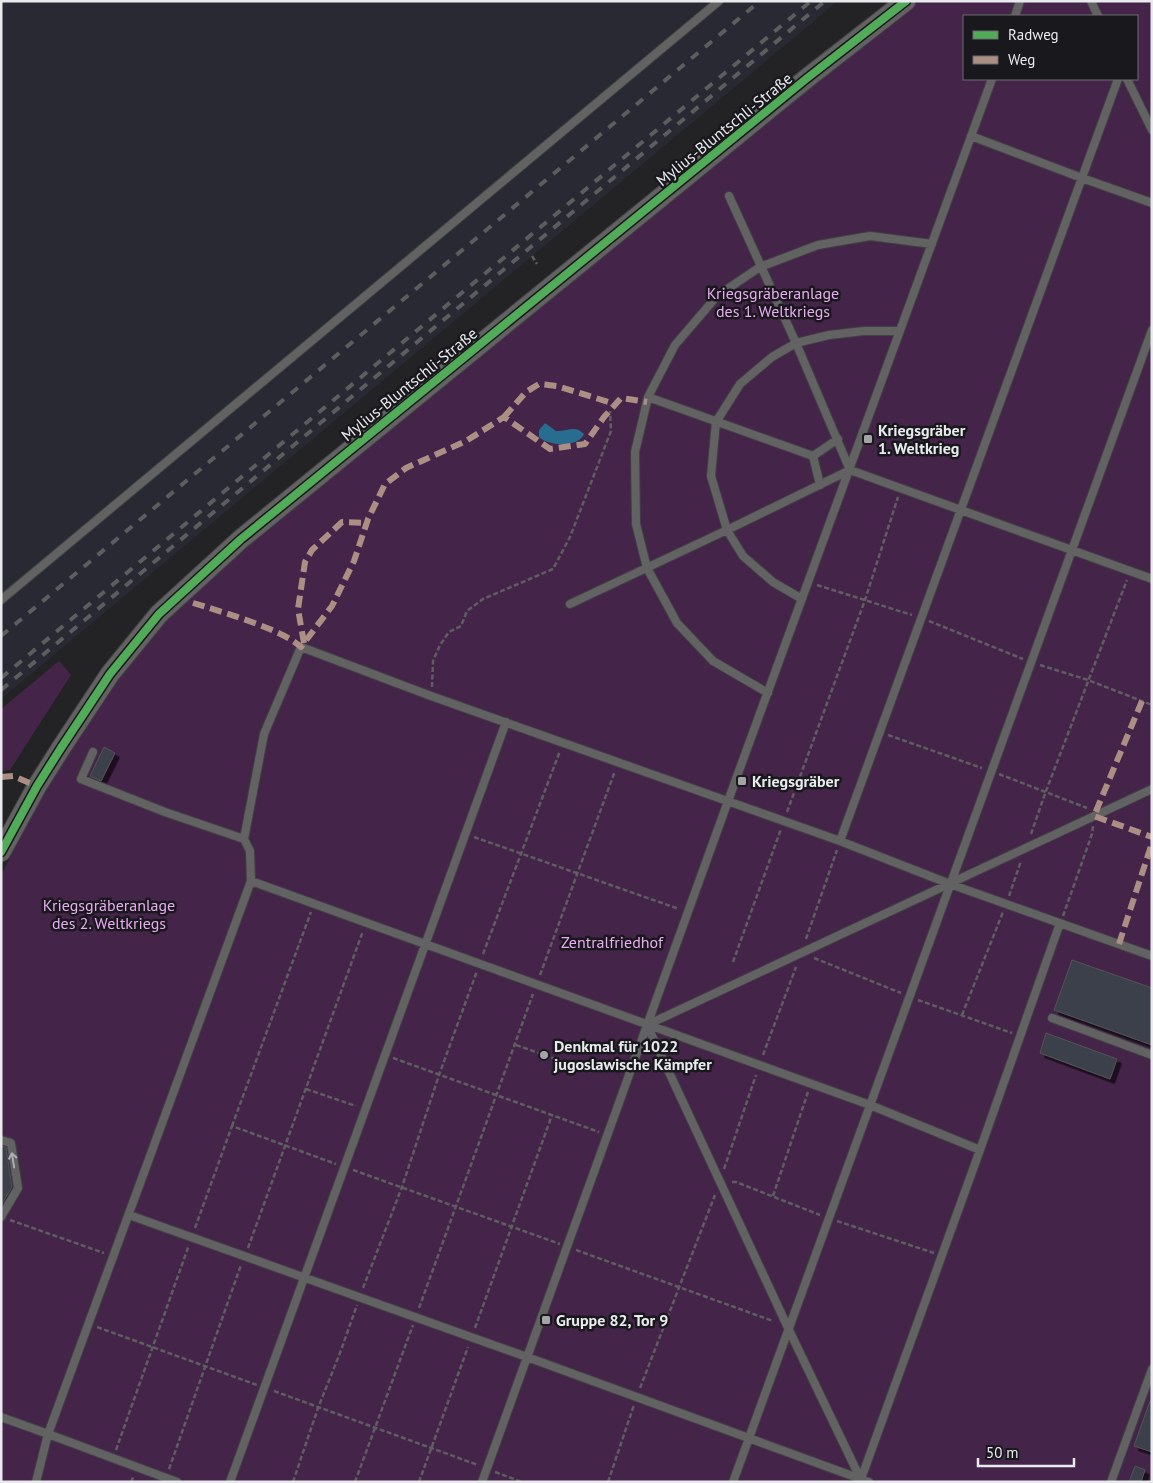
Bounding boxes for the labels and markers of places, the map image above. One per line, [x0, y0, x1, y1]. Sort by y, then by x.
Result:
place label: Kriegsgräber 1. Weltkrieg [878, 420, 966, 458]
marker: Kriegsgräber 1. Weltkrieg [862, 433, 874, 445]
place label: Kriegsgräber [752, 771, 840, 791]
marker: Kriegsgräber [736, 775, 748, 787]
place label: Denkmal für 1022 jugoslawische Kämpfer [553, 1036, 712, 1074]
marker: Denkmal für 1022 jugoslawische Kämpfer [538, 1049, 550, 1061]
place label: Gruppe 82, Tor 9 [556, 1310, 668, 1330]
marker: Gruppe 82, Tor 9 [540, 1314, 552, 1326]

